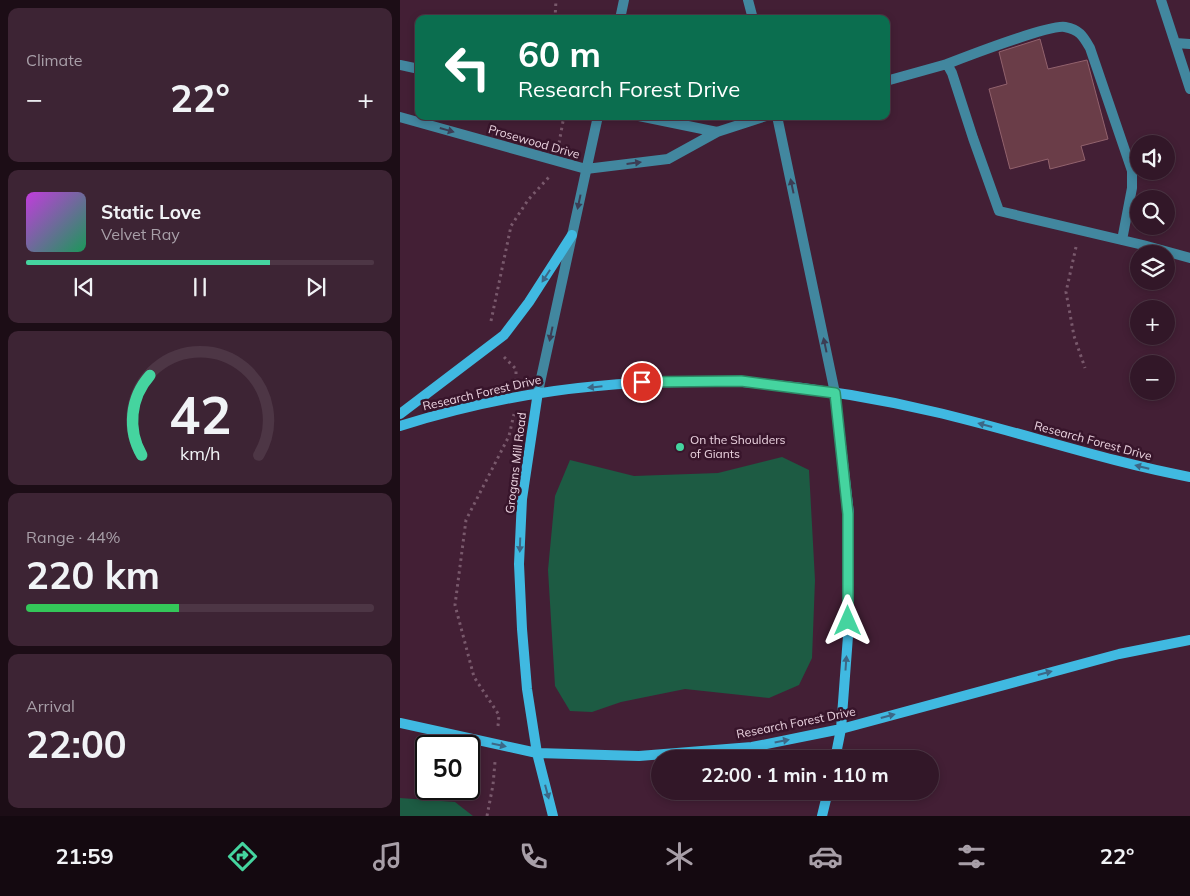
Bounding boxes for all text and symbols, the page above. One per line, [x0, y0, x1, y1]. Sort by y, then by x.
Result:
text: 60 m [518, 32, 601, 76]
icon: left [435, 35, 500, 100]
text: Climate [26, 50, 82, 70]
text: 22° [170, 74, 230, 122]
text: Research Forest Drive [518, 75, 740, 103]
text: − [26, 81, 43, 116]
text: + [357, 81, 374, 116]
street label: Prosewood Drive [487, 121, 582, 162]
one-way arrow [439, 126, 454, 134]
map controls [1130, 135, 1175, 400]
button: sound [1130, 135, 1175, 180]
one-way arrow [626, 159, 642, 167]
one-way arrow [787, 178, 795, 194]
button: search [1130, 190, 1175, 235]
one-way arrow [575, 195, 583, 210]
text: Static Love [101, 200, 201, 224]
text: Velvet Ray [101, 224, 180, 244]
button: layers [1130, 245, 1175, 290]
one-way arrow [541, 269, 550, 282]
icon: previous [70, 273, 98, 301]
icon: pause [186, 273, 214, 301]
icon: next [302, 273, 330, 301]
button: + [1130, 300, 1175, 345]
one-way arrow [546, 326, 554, 342]
one-way arrow [821, 338, 829, 353]
button: − [1130, 355, 1175, 400]
pin [621, 361, 663, 403]
icon: arrive [628, 368, 656, 396]
street label: Research Forest Drive [421, 372, 543, 413]
text: 42 [169, 382, 231, 447]
one-way arrow [587, 383, 603, 391]
street label: Grogans Mill Road [502, 411, 529, 514]
street label: Research Forest Drive [1033, 418, 1154, 463]
one-way arrow [978, 421, 993, 429]
place label: On the Shoulders of Giants [690, 432, 785, 461]
marker: On the Shoulders of Giants [674, 441, 686, 453]
text: km/h [180, 442, 220, 464]
one-way arrow [1135, 463, 1150, 471]
text: Range · 44% [26, 527, 121, 547]
one-way arrow [516, 537, 524, 553]
text: 220 km [26, 551, 160, 599]
position arrow [821, 594, 873, 646]
one-way arrow [843, 654, 851, 670]
one-way arrow [1038, 669, 1053, 677]
text: Arrival [26, 696, 75, 716]
street label: Research Forest Drive [735, 704, 857, 741]
one-way arrow [881, 712, 896, 720]
text: 22:00 [26, 720, 127, 768]
speed limit sign: 50 [415, 735, 480, 800]
one-way arrow [774, 737, 789, 745]
one-way arrow [491, 741, 506, 749]
text: 22:00 · 1 min · 110 m [701, 763, 889, 787]
one-way arrow [543, 785, 551, 800]
icon: directions [225, 839, 260, 874]
icon: music [370, 839, 405, 874]
icon: phone [516, 839, 551, 874]
icon: climate [662, 839, 697, 874]
icon: car [808, 839, 843, 874]
icon: filters [954, 839, 989, 874]
text: 21:59 [55, 842, 114, 870]
text: 22° [1100, 842, 1134, 870]

